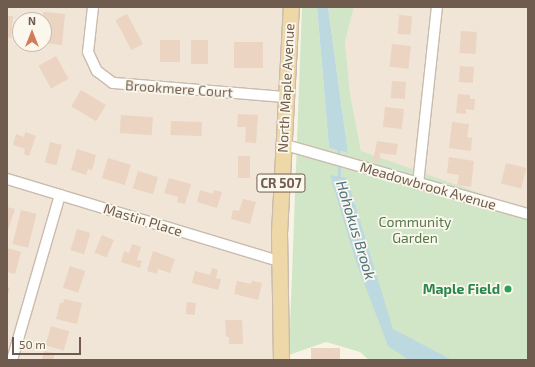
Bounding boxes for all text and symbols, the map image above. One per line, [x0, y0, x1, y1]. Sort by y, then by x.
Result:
north arrow [12, 12, 52, 52]
text: N [28, 14, 36, 27]
street label: North Maple Avenue [274, 23, 298, 153]
street label: Brookmere Court [125, 77, 233, 101]
street label: Meadowbrook Avenue [358, 158, 498, 214]
road number: CR 507 [256, 172, 306, 194]
water label: Hohokus Brook [332, 178, 380, 282]
street label: Mastin Place [102, 200, 184, 240]
park label: Community Garden [379, 214, 451, 246]
place label: Maple Field [423, 281, 500, 297]
marker: Maple Field [503, 284, 513, 294]
scale bar [14, 329, 83, 355]
text: 50 m [19, 337, 46, 351]

